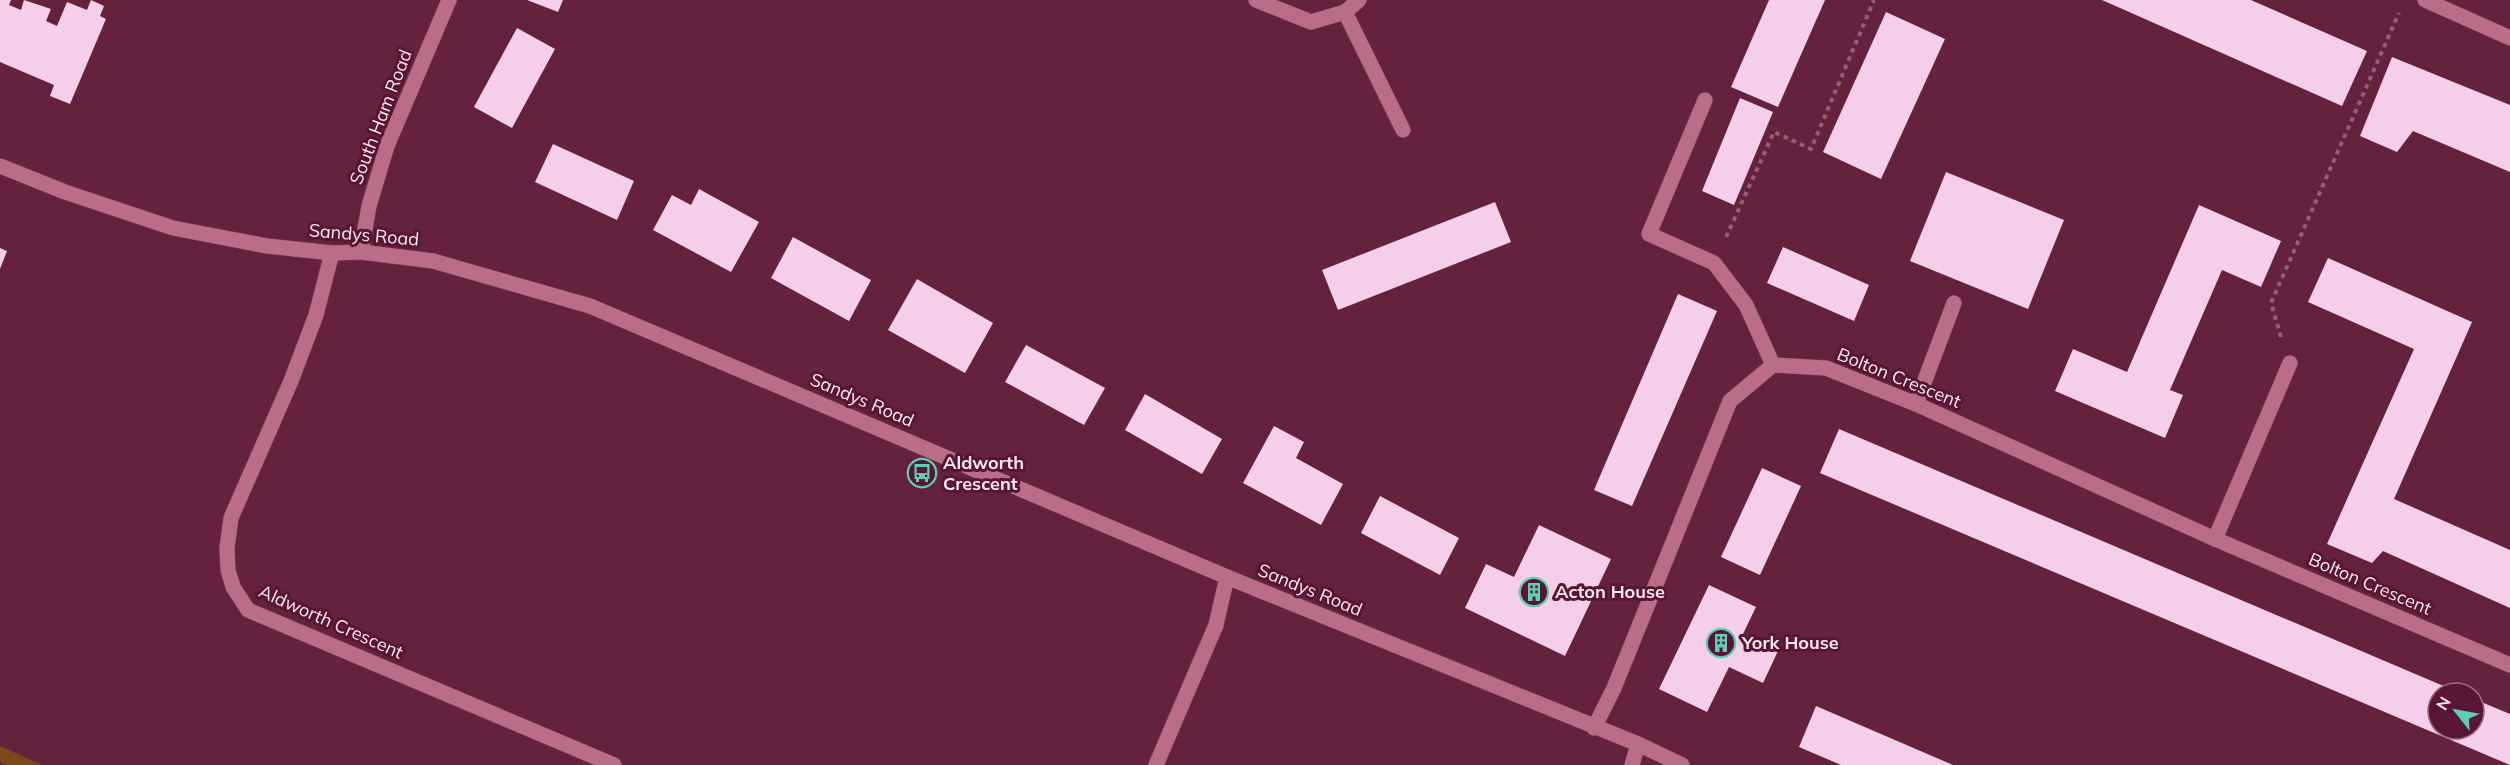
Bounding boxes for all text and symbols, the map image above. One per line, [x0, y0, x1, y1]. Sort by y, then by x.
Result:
street label: South Ham Road [344, 46, 417, 188]
street label: Sandys Road [308, 218, 420, 251]
street label: Bolton Crescent [1834, 342, 1964, 413]
street label: Sandys Road [807, 367, 918, 432]
place label: Aldworth Crescent [943, 451, 1024, 495]
bus stop icon: Aldworth Crescent [906, 457, 938, 489]
street label: Bolton Crescent [2305, 547, 2435, 620]
street label: Sandys Road [1255, 558, 1366, 621]
building icon: Acton House [1518, 576, 1550, 608]
street label: Aldworth Crescent [256, 579, 407, 664]
place label: Acton House [1555, 580, 1665, 603]
building icon: York House [1705, 627, 1737, 659]
place label: York House [1741, 631, 1839, 654]
north arrow [2426, 681, 2486, 741]
text: N [2431, 693, 2455, 714]

